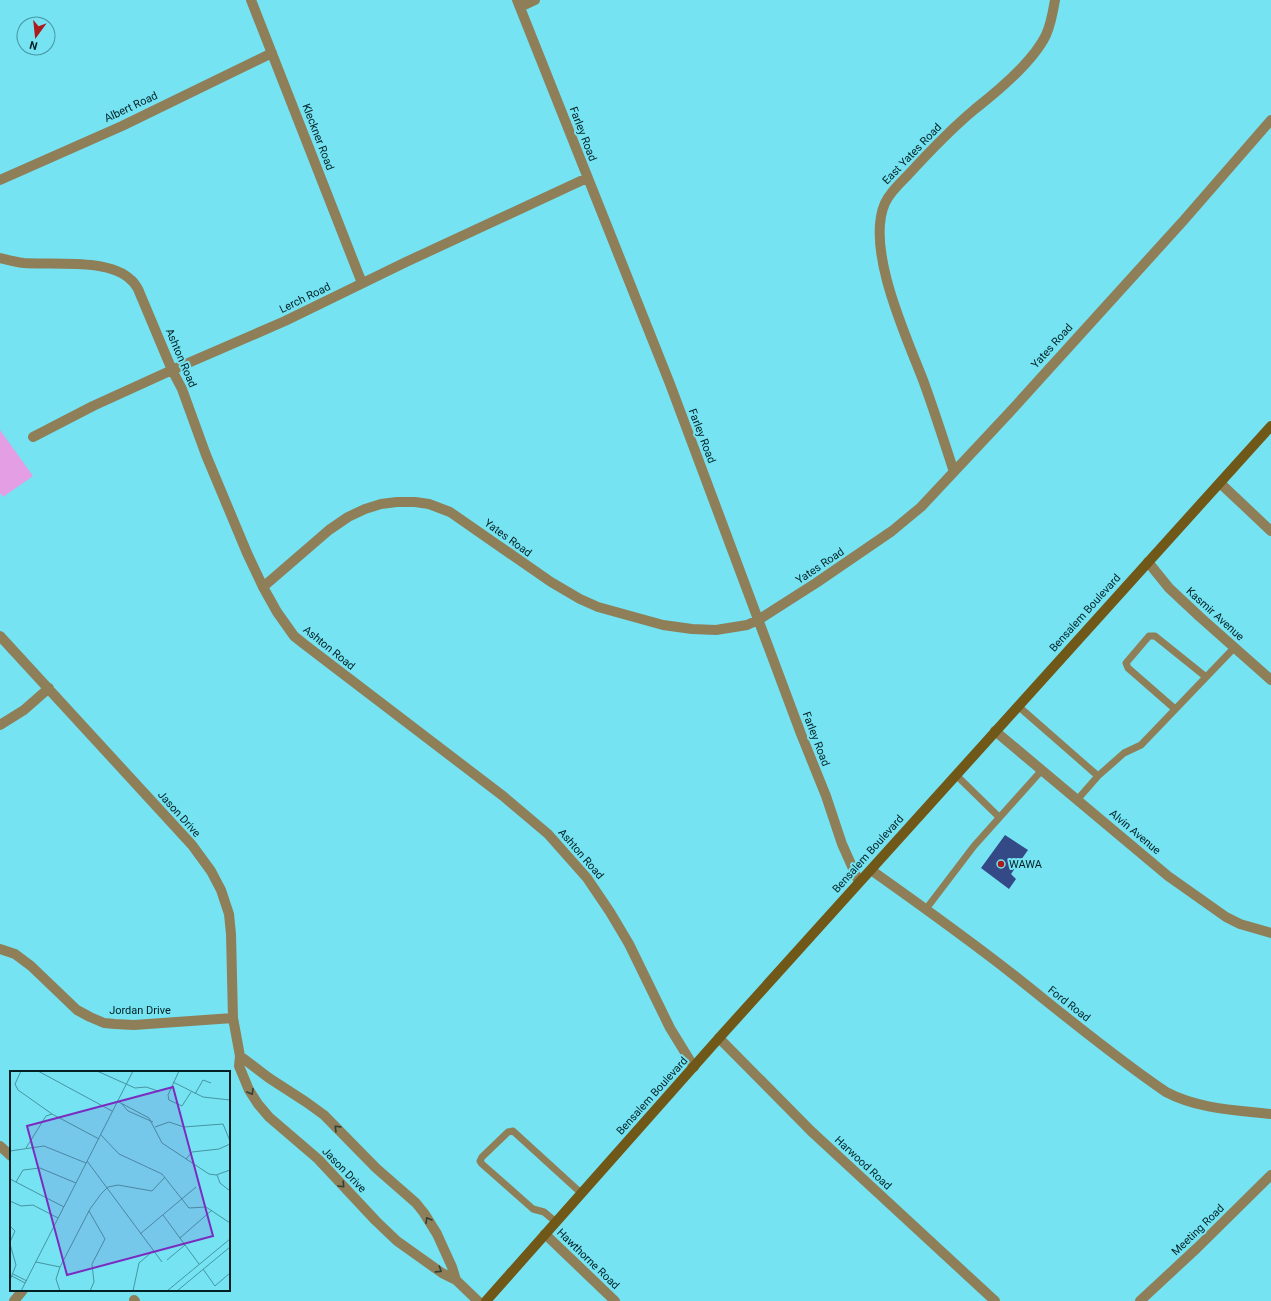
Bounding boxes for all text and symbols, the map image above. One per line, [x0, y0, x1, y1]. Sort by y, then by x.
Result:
north arrow [16, 16, 56, 56]
text: N [28, 38, 39, 52]
street label: Albert Road [102, 89, 160, 125]
street label: Kleckner Road [299, 102, 337, 172]
street label: Farley Road [567, 105, 599, 163]
street label: East Yates Road [880, 121, 944, 187]
street label: Lerch Road [277, 280, 333, 316]
street label: Yates Road [1029, 321, 1075, 371]
street label: Ashton Road [163, 327, 199, 389]
street label: Farley Road [686, 407, 718, 465]
street label: Yates Road [482, 516, 534, 560]
street label: Yates Road [793, 545, 847, 587]
street label: Bensalem Boulevard [1047, 571, 1123, 655]
street label: Kasmir Avenue [1183, 585, 1247, 643]
street label: Ashton Road [301, 623, 357, 673]
street label: Farley Road [800, 710, 832, 768]
street label: Jason Drive [155, 788, 203, 840]
street label: Alvin Avenue [1107, 807, 1163, 857]
street label: Bensalem Boulevard [830, 812, 906, 896]
street label: Ashton Road [556, 826, 606, 882]
place label: WAWA [1009, 858, 1043, 871]
marker: WAWA [996, 859, 1006, 869]
street label: Ford Road [1045, 983, 1093, 1025]
street label: Jordan Drive [109, 1004, 171, 1017]
street label: Bensalem Boulevard [614, 1054, 690, 1138]
inset map [10, 1071, 230, 1291]
one-way arrow [247, 1088, 254, 1095]
one-way arrow [334, 1125, 342, 1133]
street label: Harwood Road [832, 1133, 894, 1193]
street label: Jason Drive [319, 1145, 369, 1195]
one-way arrow [337, 1180, 345, 1188]
street label: Meeting Road [1169, 1202, 1227, 1258]
one-way arrow [425, 1217, 433, 1224]
street label: Hawthorne Road [554, 1226, 622, 1292]
one-way arrow [435, 1266, 442, 1273]

